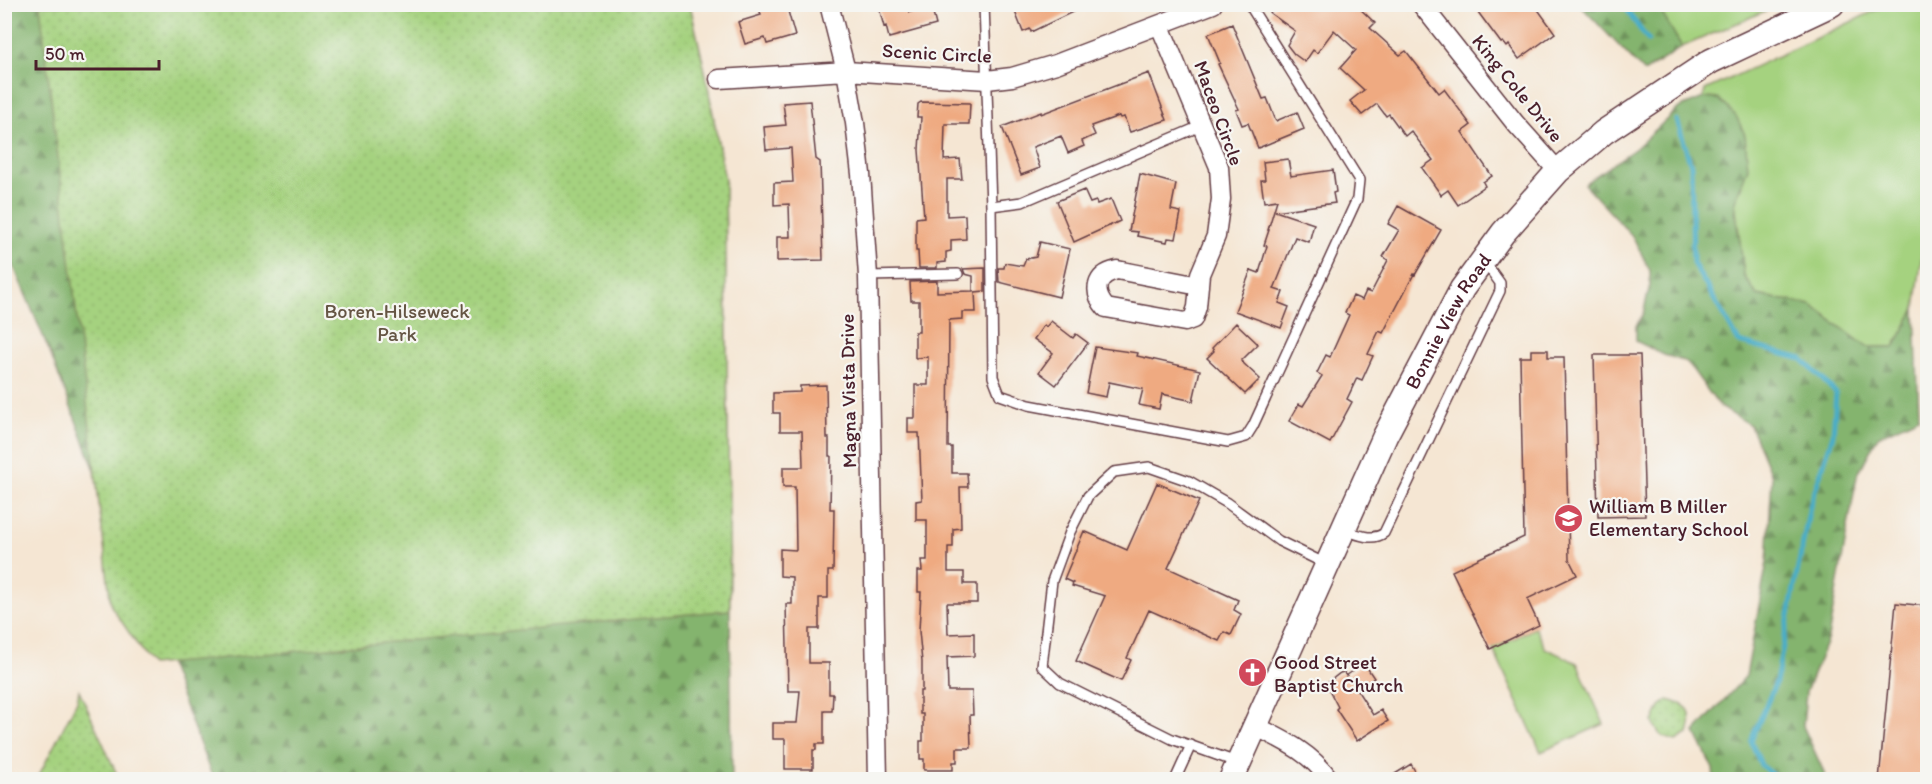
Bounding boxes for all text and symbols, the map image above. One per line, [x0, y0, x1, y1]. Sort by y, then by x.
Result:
street label: King Cole Drive [1467, 29, 1569, 147]
scale bar [36, 33, 159, 71]
street label: Scenic Circle [881, 38, 993, 68]
text: 50 m [45, 43, 85, 65]
street label: Maceo Circle [1189, 57, 1249, 169]
street label: Bonnie View Road [1400, 248, 1496, 393]
park label: Boren-Hilseweck Park [324, 299, 470, 346]
street label: Magna Vista Drive [835, 314, 861, 468]
place label: William B Miller Elementary School [1589, 494, 1749, 541]
school or university icon: William B Miller Elementary School [1552, 502, 1584, 534]
place label: Good Street Baptist Church [1274, 650, 1403, 697]
church icon: Good Street Baptist Church [1237, 657, 1269, 689]

